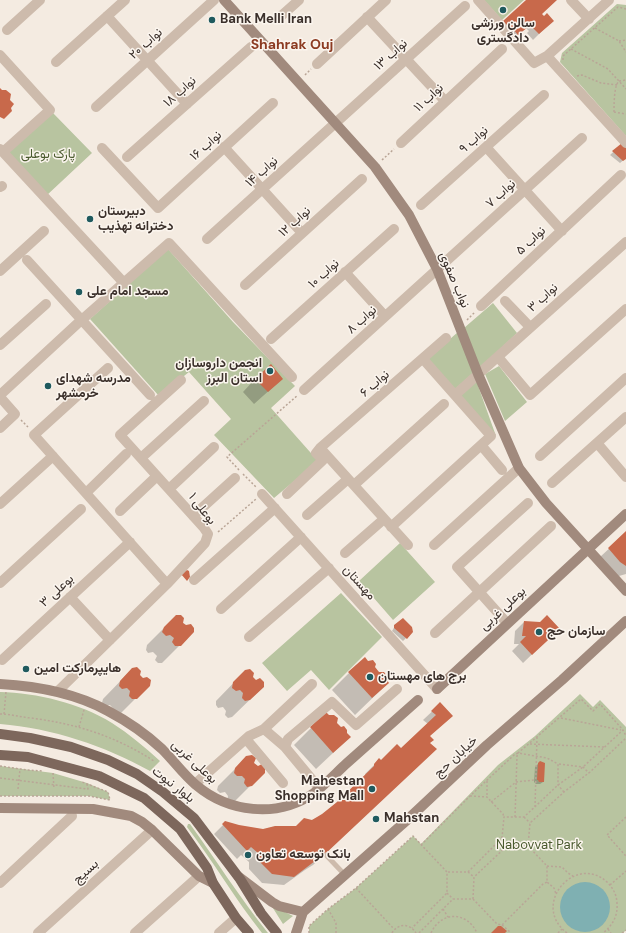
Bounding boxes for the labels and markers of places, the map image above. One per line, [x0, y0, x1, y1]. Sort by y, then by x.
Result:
marker: سالن ورزشی دادگستری [498, 5, 508, 15]
place label: Bank Melli Iran [220, 12, 312, 28]
marker: Bank Melli Iran [207, 15, 217, 25]
place label: سالن ورزشی دادگستری [471, 16, 535, 47]
place label: دبیرستان دخترانه تهذیب [98, 204, 173, 235]
marker: دبیرستان دخترانه تهذیب [85, 214, 95, 224]
place label: مسجد امام علی [87, 284, 169, 300]
marker: مسجد امام علی [74, 287, 84, 297]
place label: انجمن داروسازان استان البرز [175, 356, 262, 387]
marker: انجمن داروسازان استان البرز [265, 366, 275, 376]
place label: مدرسه شهدای خرمشهر [56, 371, 131, 402]
marker: مدرسه شهدای خرمشهر [43, 381, 53, 391]
place label: سازمان حج [547, 624, 605, 640]
marker: سازمان حج [534, 627, 544, 637]
place label: هایپرمارکت امین [34, 661, 121, 677]
marker: هایپرمارکت امین [21, 664, 31, 674]
place label: برج های مهستان [378, 669, 466, 685]
marker: برج های مهستان [365, 672, 375, 682]
place label: Mahestan Shopping Mall [275, 774, 364, 805]
marker: Mahestan Shopping Mall [367, 784, 377, 794]
place label: Mahstan [384, 811, 439, 827]
marker: Mahstan [371, 814, 381, 824]
place label: بانک توسعه تعاون [256, 847, 351, 863]
marker: بانک توسعه تعاون [243, 850, 253, 860]

